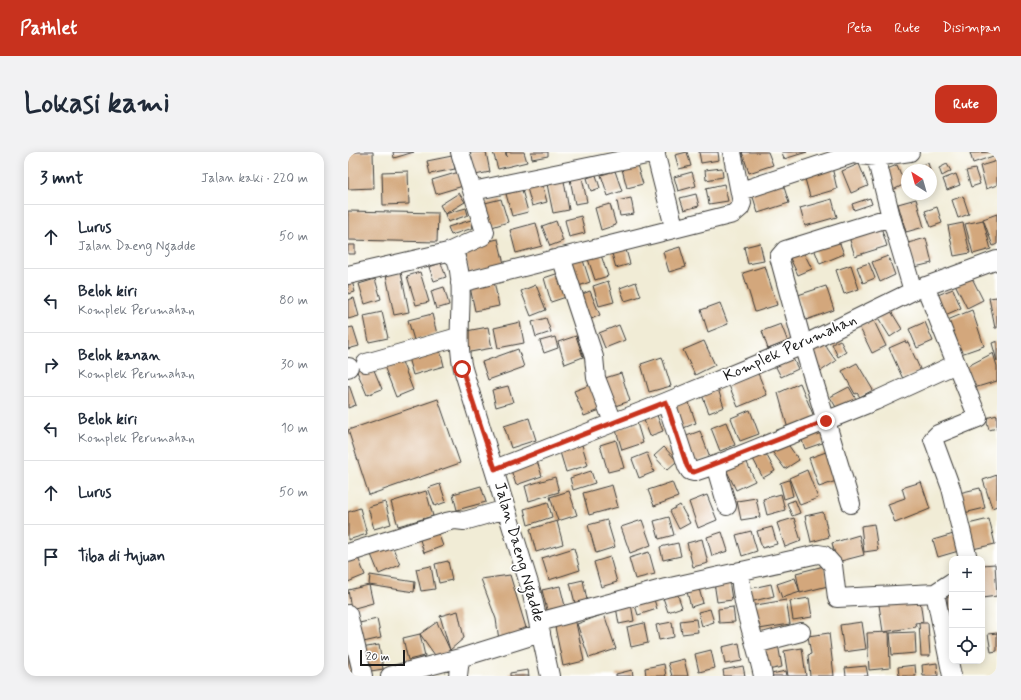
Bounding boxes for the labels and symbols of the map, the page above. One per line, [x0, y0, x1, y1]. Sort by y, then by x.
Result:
north arrow [901, 164, 937, 200]
street label: Komplek Perumahan [720, 309, 860, 387]
route start [453, 360, 471, 378]
route end [817, 412, 835, 430]
street label: Jalan Daeng Ngadde [488, 479, 549, 625]
scale bar [360, 648, 405, 667]

